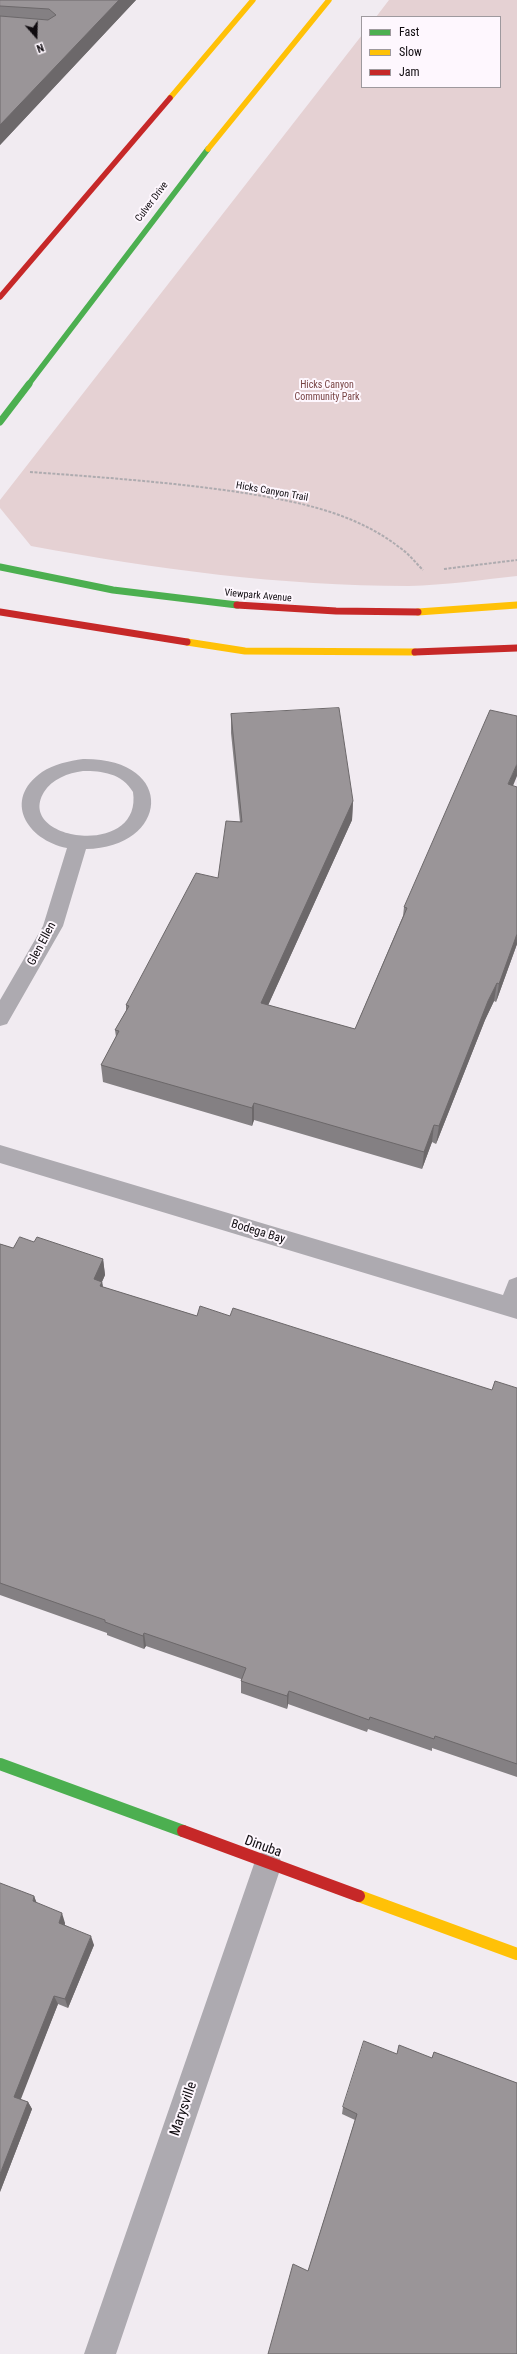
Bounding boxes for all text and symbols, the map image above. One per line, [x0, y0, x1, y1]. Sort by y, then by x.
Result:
north arrow [16, 16, 56, 56]
legend [361, 16, 501, 88]
text: Fast [399, 25, 419, 39]
text: N [35, 40, 46, 55]
text: Slow [399, 45, 422, 59]
text: Jam [399, 65, 420, 79]
street label: Culver Drive [133, 180, 171, 224]
park label: Hicks Canyon Community Park [295, 379, 359, 402]
street label: Hicks Canyon Trail [235, 480, 309, 504]
street label: Viewpark Avenue [224, 587, 292, 605]
street label: Glen Ellen [25, 920, 59, 968]
street label: Bodega Bay [229, 1217, 287, 1247]
street label: Dinuba [242, 1833, 284, 1861]
street label: Marysville [167, 2080, 201, 2138]

